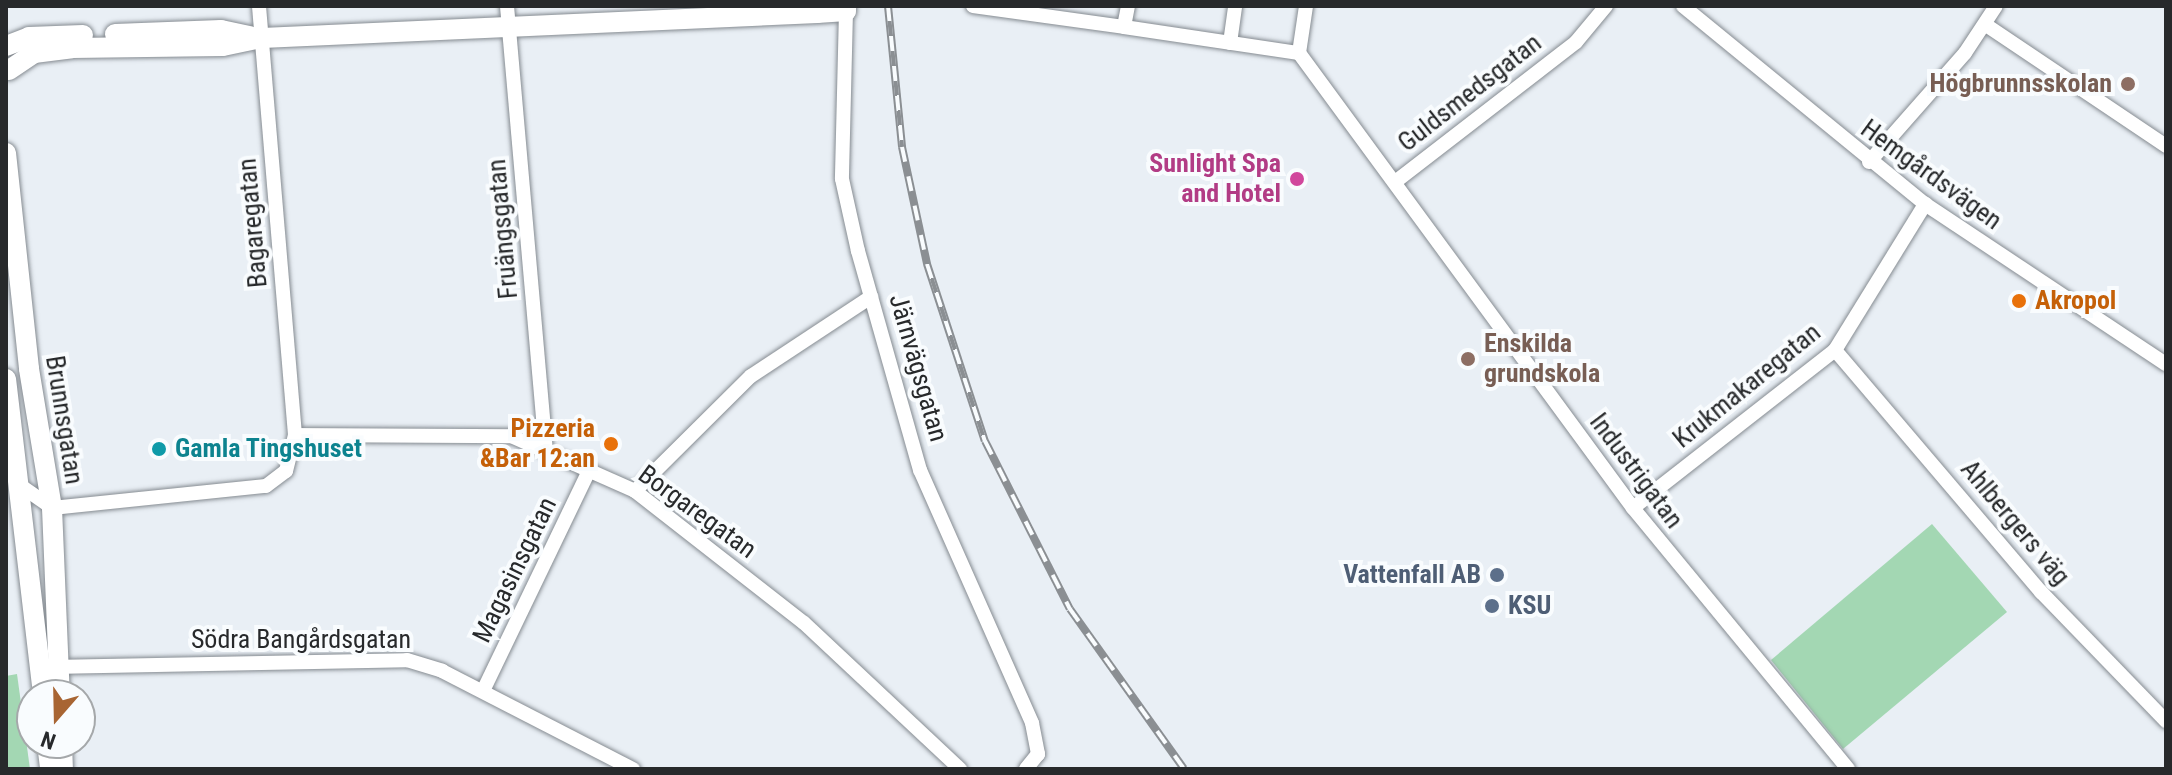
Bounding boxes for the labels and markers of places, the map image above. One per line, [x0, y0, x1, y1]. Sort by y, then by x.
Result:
place label: Högbrunnsskolan [1930, 68, 2112, 100]
marker: Högbrunnsskolan [2119, 75, 2137, 93]
place label: Sunlight Spa and Hotel [1149, 148, 1281, 210]
marker: Sunlight Spa and Hotel [1288, 170, 1306, 188]
place label: Akropol [2035, 285, 2116, 317]
marker: Akropol [2010, 292, 2028, 310]
place label: Enskilda grundskola [1484, 328, 1600, 390]
marker: Enskilda grundskola [1459, 350, 1477, 368]
place label: Pizzeria &Bar 12:an [480, 413, 595, 474]
place label: Gamla Tingshuset [175, 433, 363, 465]
marker: Pizzeria &Bar 12:an [602, 435, 620, 453]
marker: Gamla Tingshuset [150, 440, 168, 458]
place label: Vattenfall AB [1343, 559, 1481, 591]
marker: Vattenfall AB [1488, 566, 1506, 584]
place label: KSU [1508, 590, 1551, 622]
marker: KSU [1483, 597, 1501, 615]

